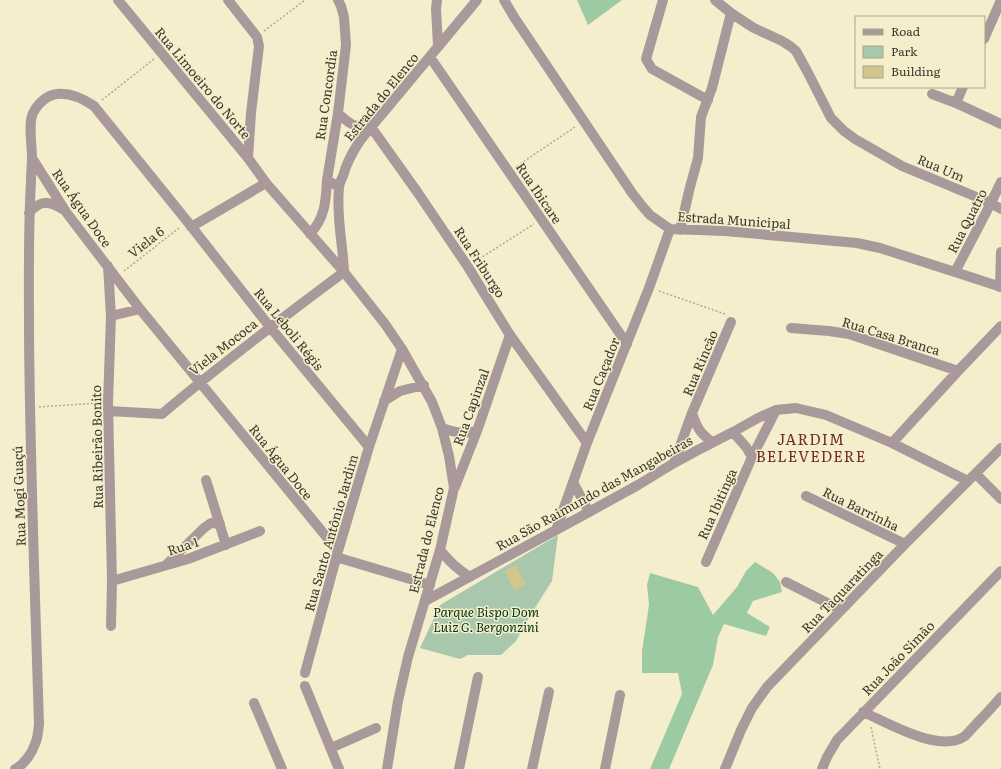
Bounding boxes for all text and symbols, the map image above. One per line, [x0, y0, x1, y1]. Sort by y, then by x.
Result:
legend [855, 16, 985, 88]
text: Road [891, 22, 921, 40]
street label: Rua Limoeiro do Norte [151, 23, 256, 143]
text: Park [891, 42, 918, 60]
street label: Estrada do Elenco [339, 48, 423, 145]
street label: Rua Concordia [310, 49, 341, 141]
text: Building [891, 62, 941, 80]
street label: Rua Um [915, 149, 968, 186]
street label: Rua Ibicare [512, 158, 567, 227]
street label: Rua Água Doce [48, 165, 117, 251]
street label: Rua Quatro [942, 185, 991, 256]
street label: Estrada Municipal [677, 206, 792, 233]
street label: Viela 6 [124, 221, 168, 262]
street label: Rua Friburgo [450, 222, 511, 301]
street label: Rua Leboli Régis [250, 283, 329, 374]
street label: Rua Casa Branca [840, 312, 943, 359]
street label: Viela Mococa [184, 314, 261, 379]
street label: Rua Rincão [677, 327, 722, 399]
street label: Rua Caçador [577, 334, 624, 413]
street label: Rua Capinzal [448, 365, 494, 448]
street label: Rua Ribeirão Bonito [86, 385, 107, 509]
street label: Rua Água Doce [245, 420, 318, 504]
district label: JARDIM BELEVEDERE [756, 427, 866, 467]
street label: Rua São Raimundo das Mangabeiras [492, 430, 696, 555]
street label: Rua Mogi Guaçú [7, 445, 30, 547]
street label: Rua Santo Antônio Jardim [299, 452, 362, 614]
street label: Rua Ibitinga [692, 465, 741, 542]
street label: Rua Barrinha [820, 482, 903, 535]
street label: Estrada do Elenco [403, 484, 448, 595]
street label: Rua 1 [165, 532, 201, 560]
street label: Rua Taquaratinga [797, 544, 887, 637]
park label: Parque Bispo Dom Luiz G. Bergonzini [433, 602, 540, 636]
street label: Rua João Simão [857, 616, 939, 699]

